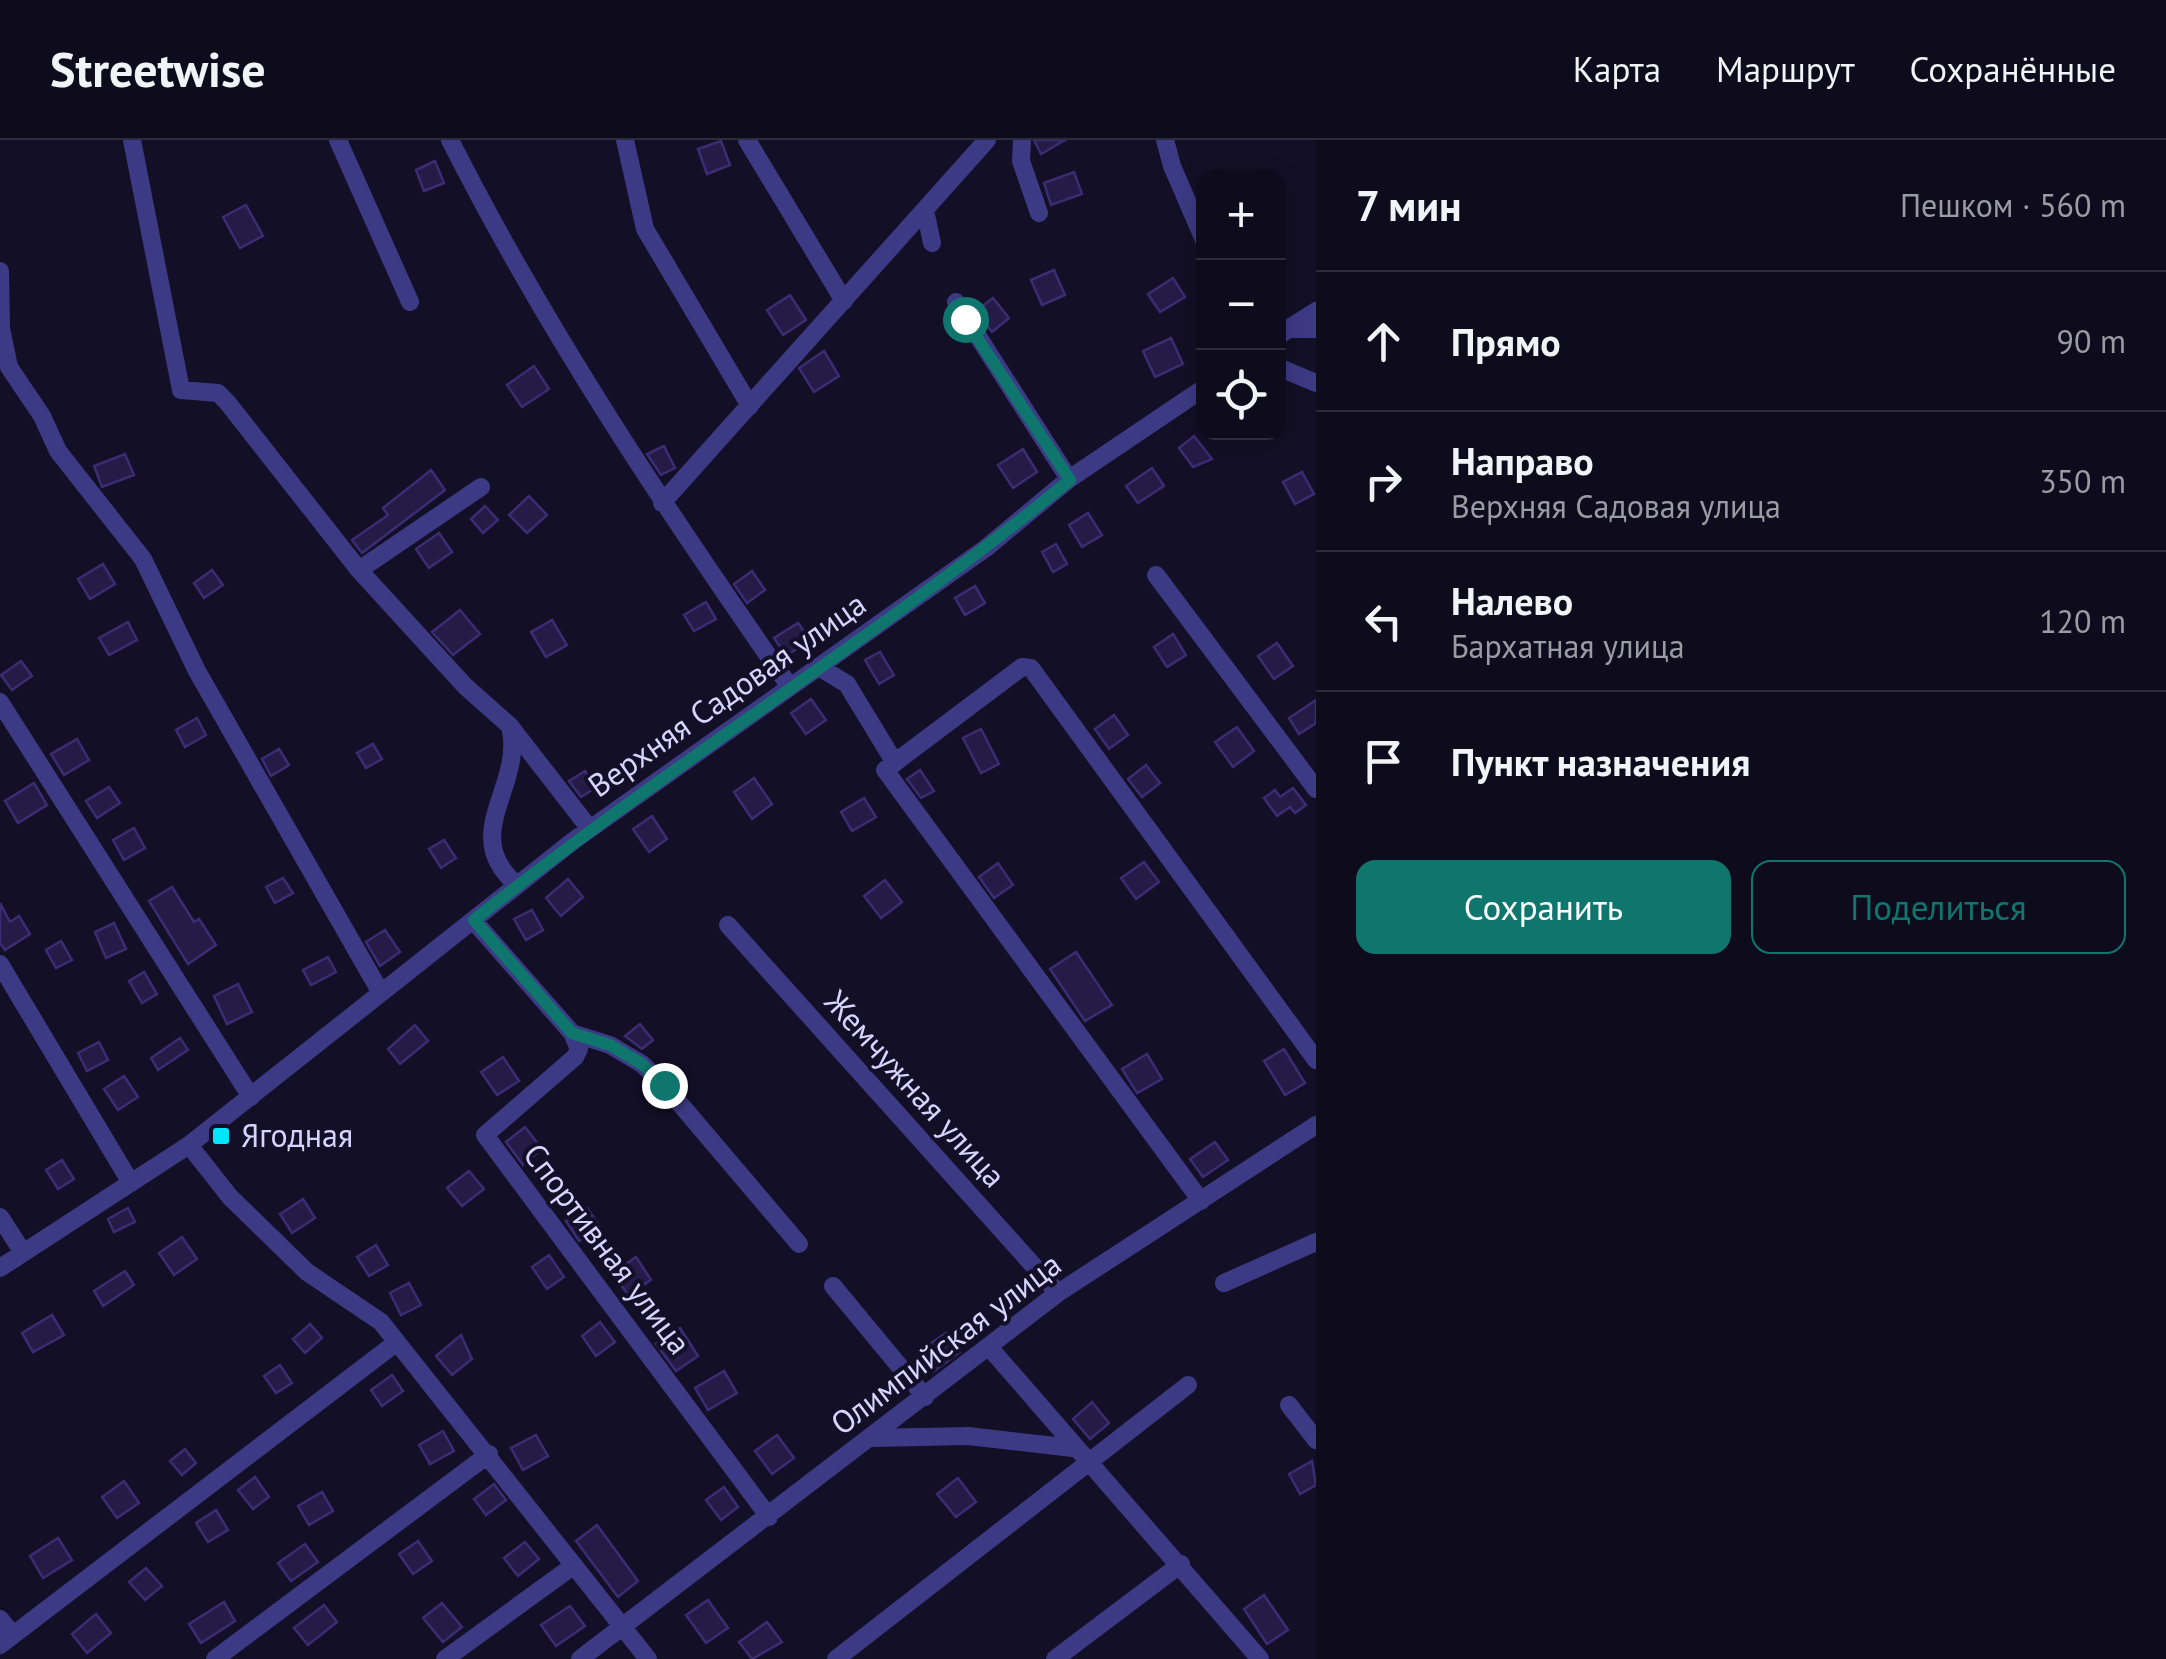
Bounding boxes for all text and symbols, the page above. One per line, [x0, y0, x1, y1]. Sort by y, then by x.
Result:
text: Streetwise [50, 38, 266, 100]
text: Карта [1573, 46, 1661, 92]
text: Маршрут [1716, 46, 1855, 92]
text: Сохранённые [1910, 46, 2116, 92]
map controls [1196, 170, 1286, 440]
button: + [1196, 170, 1286, 260]
text: 7 мин [1356, 178, 1462, 233]
text: Пешком · 560 m [1900, 184, 2126, 226]
button: − [1196, 260, 1286, 350]
route start [943, 297, 989, 343]
icon: ahead [1356, 314, 1411, 369]
text: Прямо [1451, 317, 1561, 366]
text: 90 m [2057, 320, 2126, 362]
button: locate [1196, 350, 1286, 440]
text: Направо [1451, 436, 1594, 485]
icon: right [1356, 454, 1411, 509]
text: 350 m [2039, 460, 2126, 502]
text: Верхняя Садовая улица [1451, 485, 1781, 527]
text: Налево [1451, 576, 1573, 625]
street label: Верхняя Садовая улица [579, 582, 874, 806]
icon: left [1356, 594, 1411, 649]
text: 120 m [2039, 600, 2126, 642]
text: Бархатная улица [1451, 625, 1685, 667]
icon: arrive [1356, 734, 1411, 789]
text: Пункт назначения [1451, 737, 1750, 786]
button: Сохранить [1356, 860, 1731, 954]
button: Поделиться [1751, 860, 2126, 954]
street label: Жемчужная улица [815, 980, 1016, 1196]
route end [642, 1063, 688, 1109]
place label: Ягодная [241, 1114, 353, 1156]
marker: Ягодная [210, 1125, 232, 1147]
street label: Спортивная улица [515, 1134, 701, 1362]
street label: Олимпийская улица [822, 1243, 1069, 1444]

